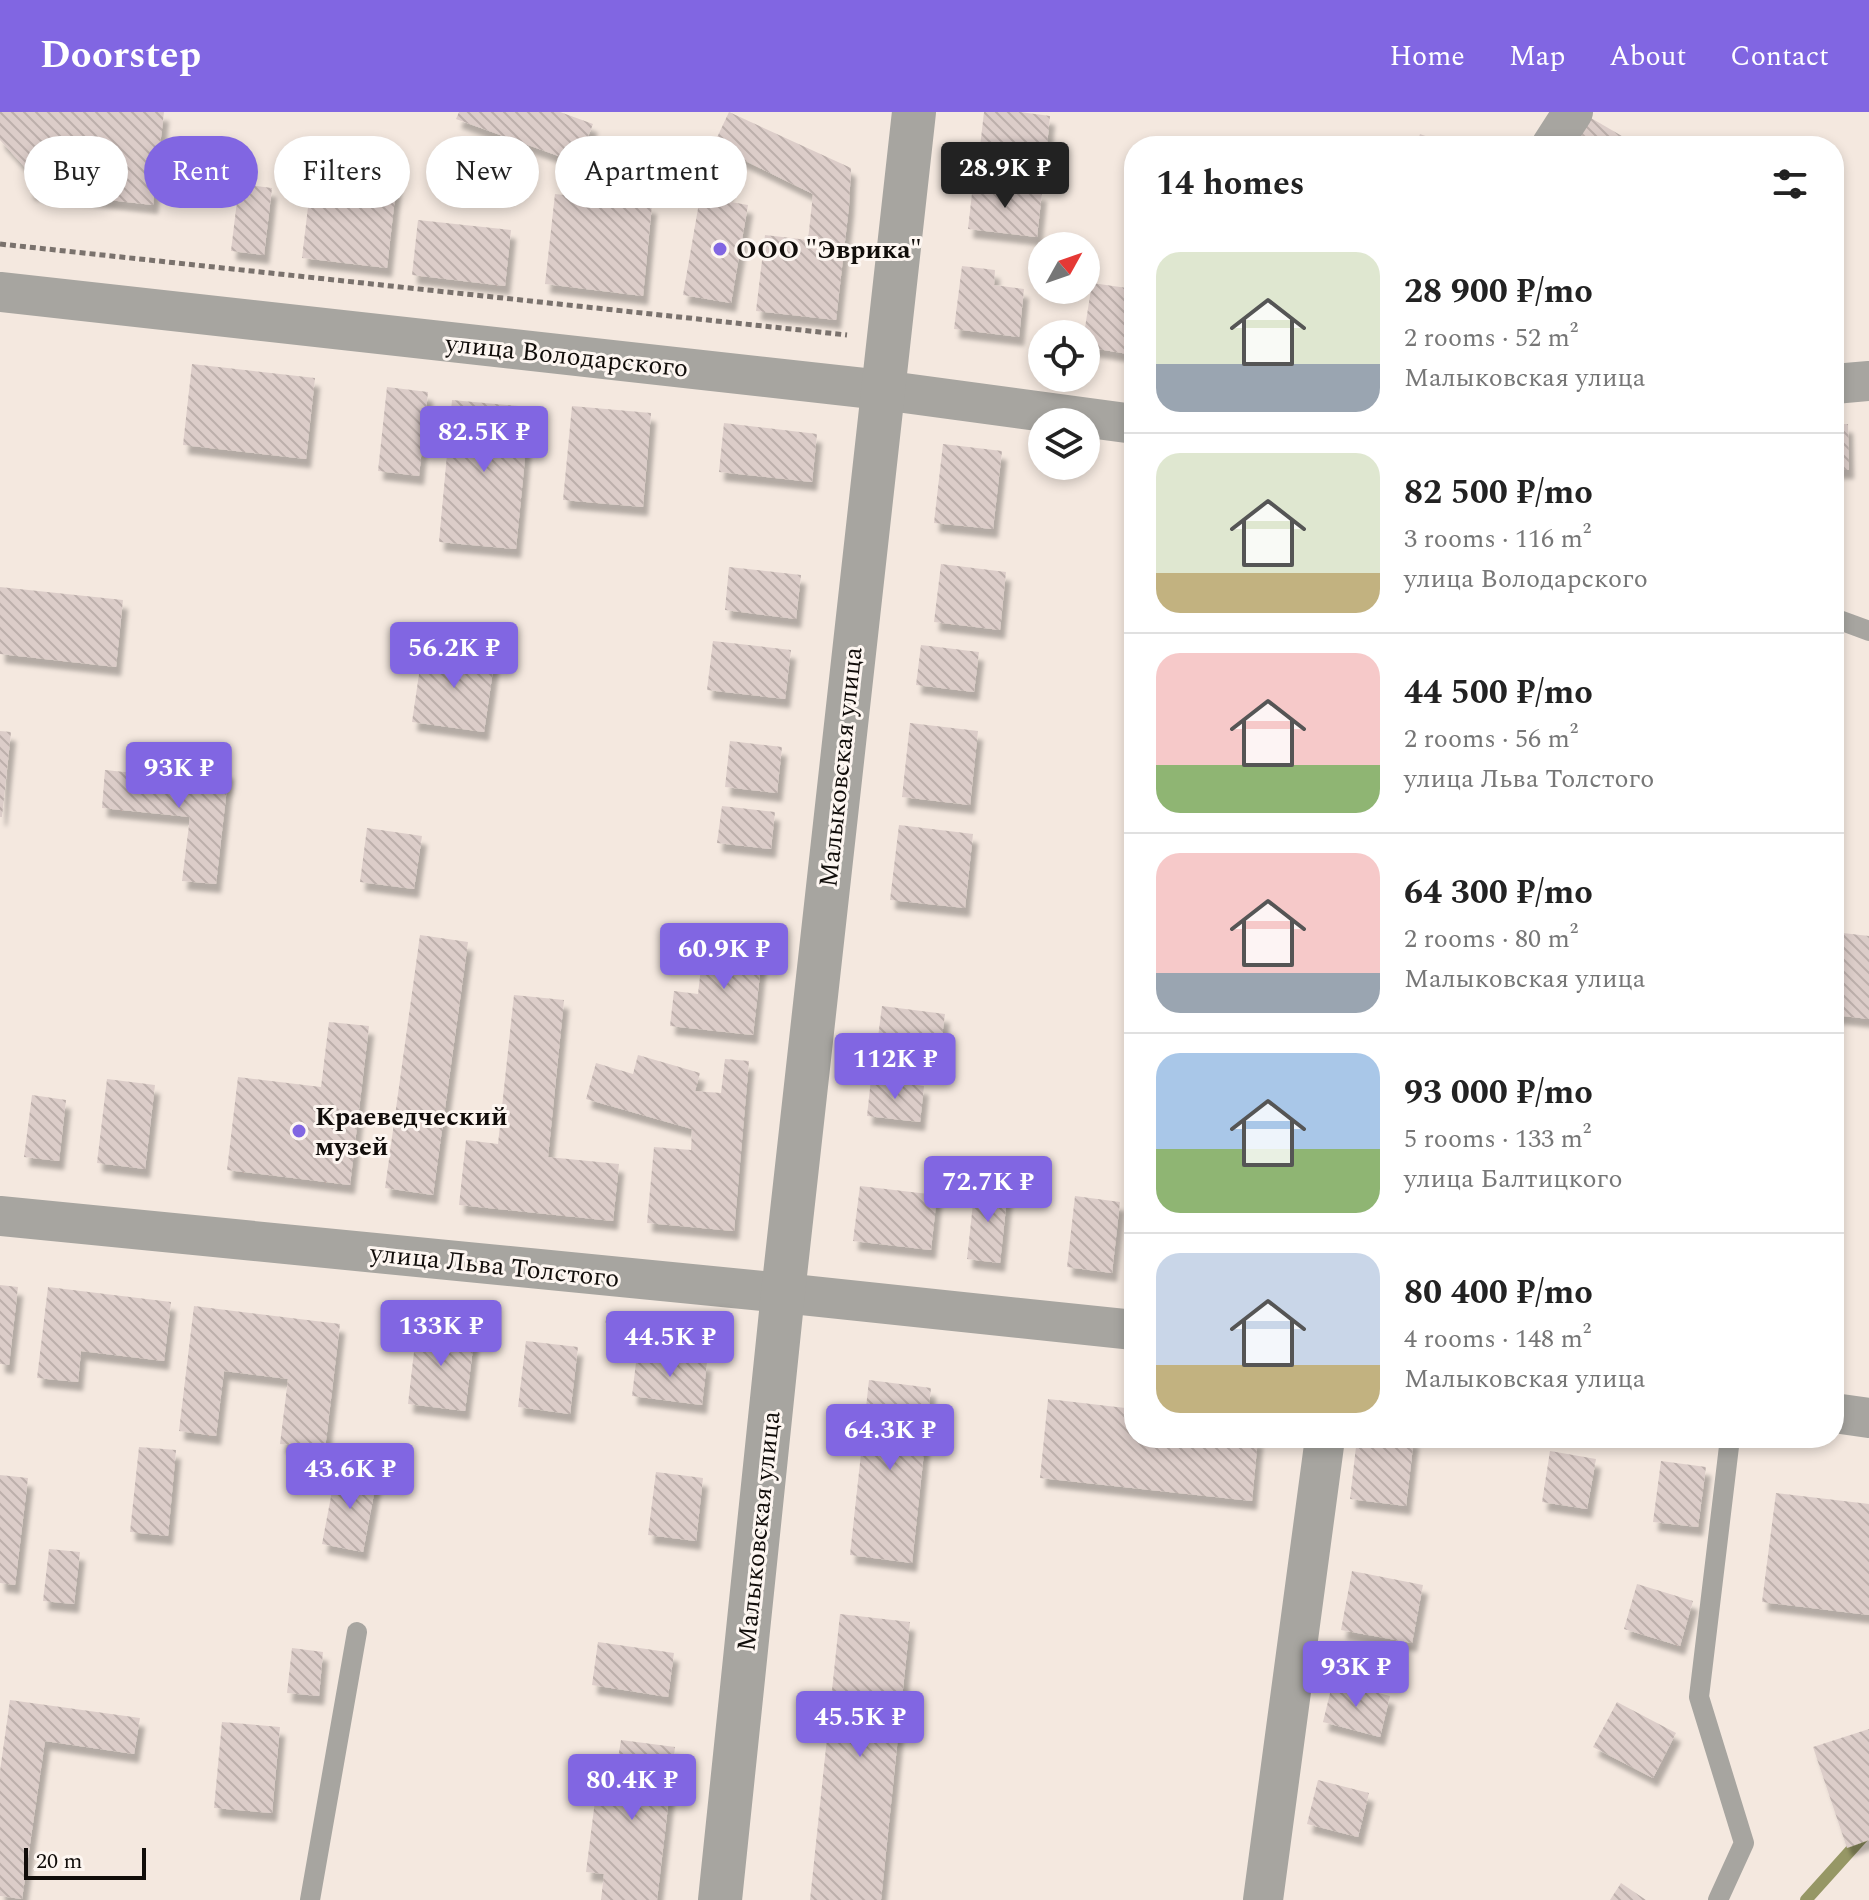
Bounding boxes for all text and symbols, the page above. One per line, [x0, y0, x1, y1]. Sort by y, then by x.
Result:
text: Doorstep [40, 27, 201, 85]
text: Home [1389, 35, 1465, 78]
text: Map [1509, 35, 1565, 78]
text: About [1609, 35, 1686, 78]
text: Contact [1730, 35, 1829, 78]
chip: Buy [24, 136, 128, 208]
chip: Rent [144, 136, 258, 208]
chip: Filters [274, 136, 410, 208]
chip: New [426, 136, 539, 208]
chip: Apartment [555, 136, 747, 208]
pin: 28.9K ₽ [931, 142, 1079, 210]
text: 28.9K ₽ [959, 148, 1051, 188]
text: 14 homes [1156, 158, 1305, 210]
icon: filters [1768, 162, 1812, 206]
place label: ООО "Эврика" [736, 230, 922, 270]
north arrow [1028, 232, 1100, 304]
map controls [1028, 232, 1100, 480]
marker: ООО "Эврика" [711, 240, 729, 258]
text: 28 900 ₽/mo [1404, 266, 1593, 318]
icon: home [1220, 284, 1316, 380]
text: 2 rooms · 52 m² [1404, 318, 1578, 358]
button: locate [1028, 320, 1100, 392]
street label: улица Володарского [443, 323, 690, 389]
text: Малыковская улица [1404, 358, 1646, 398]
pin: 82.5K ₽ [410, 406, 558, 474]
button: layers [1028, 408, 1100, 480]
text: 82.5K ₽ [438, 412, 530, 452]
text: 82 500 ₽/mo [1404, 467, 1593, 519]
icon: home [1220, 485, 1316, 581]
text: 3 rooms · 116 m² [1404, 519, 1591, 559]
text: улица Володарского [1404, 559, 1648, 599]
pin: 56.2K ₽ [380, 622, 528, 690]
text: 56.2K ₽ [408, 628, 500, 668]
street label: Малыковская улица [808, 645, 874, 889]
text: 44 500 ₽/mo [1404, 667, 1593, 719]
icon: home [1220, 685, 1316, 781]
text: 2 rooms · 56 m² [1404, 719, 1578, 759]
pin: 93K ₽ [123, 742, 235, 810]
text: 93K ₽ [144, 748, 214, 788]
text: улица Льва Толстого [1404, 759, 1654, 799]
text: 64 300 ₽/mo [1404, 867, 1593, 919]
icon: home [1220, 885, 1316, 981]
text: 2 rooms · 80 m² [1404, 919, 1578, 959]
pin: 60.9K ₽ [650, 923, 798, 991]
text: 60.9K ₽ [678, 929, 770, 969]
text: Малыковская улица [1404, 959, 1646, 999]
pin: 112K ₽ [830, 1033, 960, 1101]
text: 112K ₽ [853, 1039, 937, 1079]
text: 93 000 ₽/mo [1404, 1067, 1593, 1119]
icon: home [1220, 1085, 1316, 1181]
place label: Краеведческий музей [315, 1097, 508, 1167]
text: 5 rooms · 133 m² [1404, 1119, 1591, 1159]
marker: Краеведческий музей [290, 1122, 308, 1140]
pin: 72.7K ₽ [914, 1156, 1062, 1224]
text: улица Балтицкого [1404, 1159, 1622, 1199]
text: 72.7K ₽ [942, 1162, 1034, 1202]
street label: улица Льва Толстого [367, 1233, 621, 1299]
text: 80 400 ₽/mo [1404, 1267, 1593, 1319]
icon: home [1220, 1285, 1316, 1381]
pin: 133K ₽ [376, 1300, 506, 1368]
text: 133K ₽ [399, 1306, 483, 1346]
pin: 44.5K ₽ [596, 1311, 744, 1379]
text: 44.5K ₽ [624, 1317, 716, 1357]
text: 4 rooms · 148 m² [1404, 1319, 1591, 1359]
text: Малыковская улица [1404, 1359, 1646, 1399]
pin: 64.3K ₽ [816, 1404, 964, 1472]
street label: Малыковская улица [726, 1409, 792, 1653]
text: 64.3K ₽ [844, 1410, 936, 1450]
pin: 43.6K ₽ [276, 1443, 424, 1511]
text: 43.6K ₽ [304, 1449, 396, 1489]
pin: 93K ₽ [1300, 1641, 1412, 1709]
text: 93K ₽ [1321, 1647, 1391, 1687]
pin: 45.5K ₽ [786, 1691, 934, 1759]
text: 45.5K ₽ [814, 1697, 906, 1737]
pin: 80.4K ₽ [558, 1754, 706, 1822]
text: 80.4K ₽ [586, 1760, 678, 1800]
scale bar [24, 1844, 146, 1880]
text: 20 m [36, 1845, 82, 1878]

